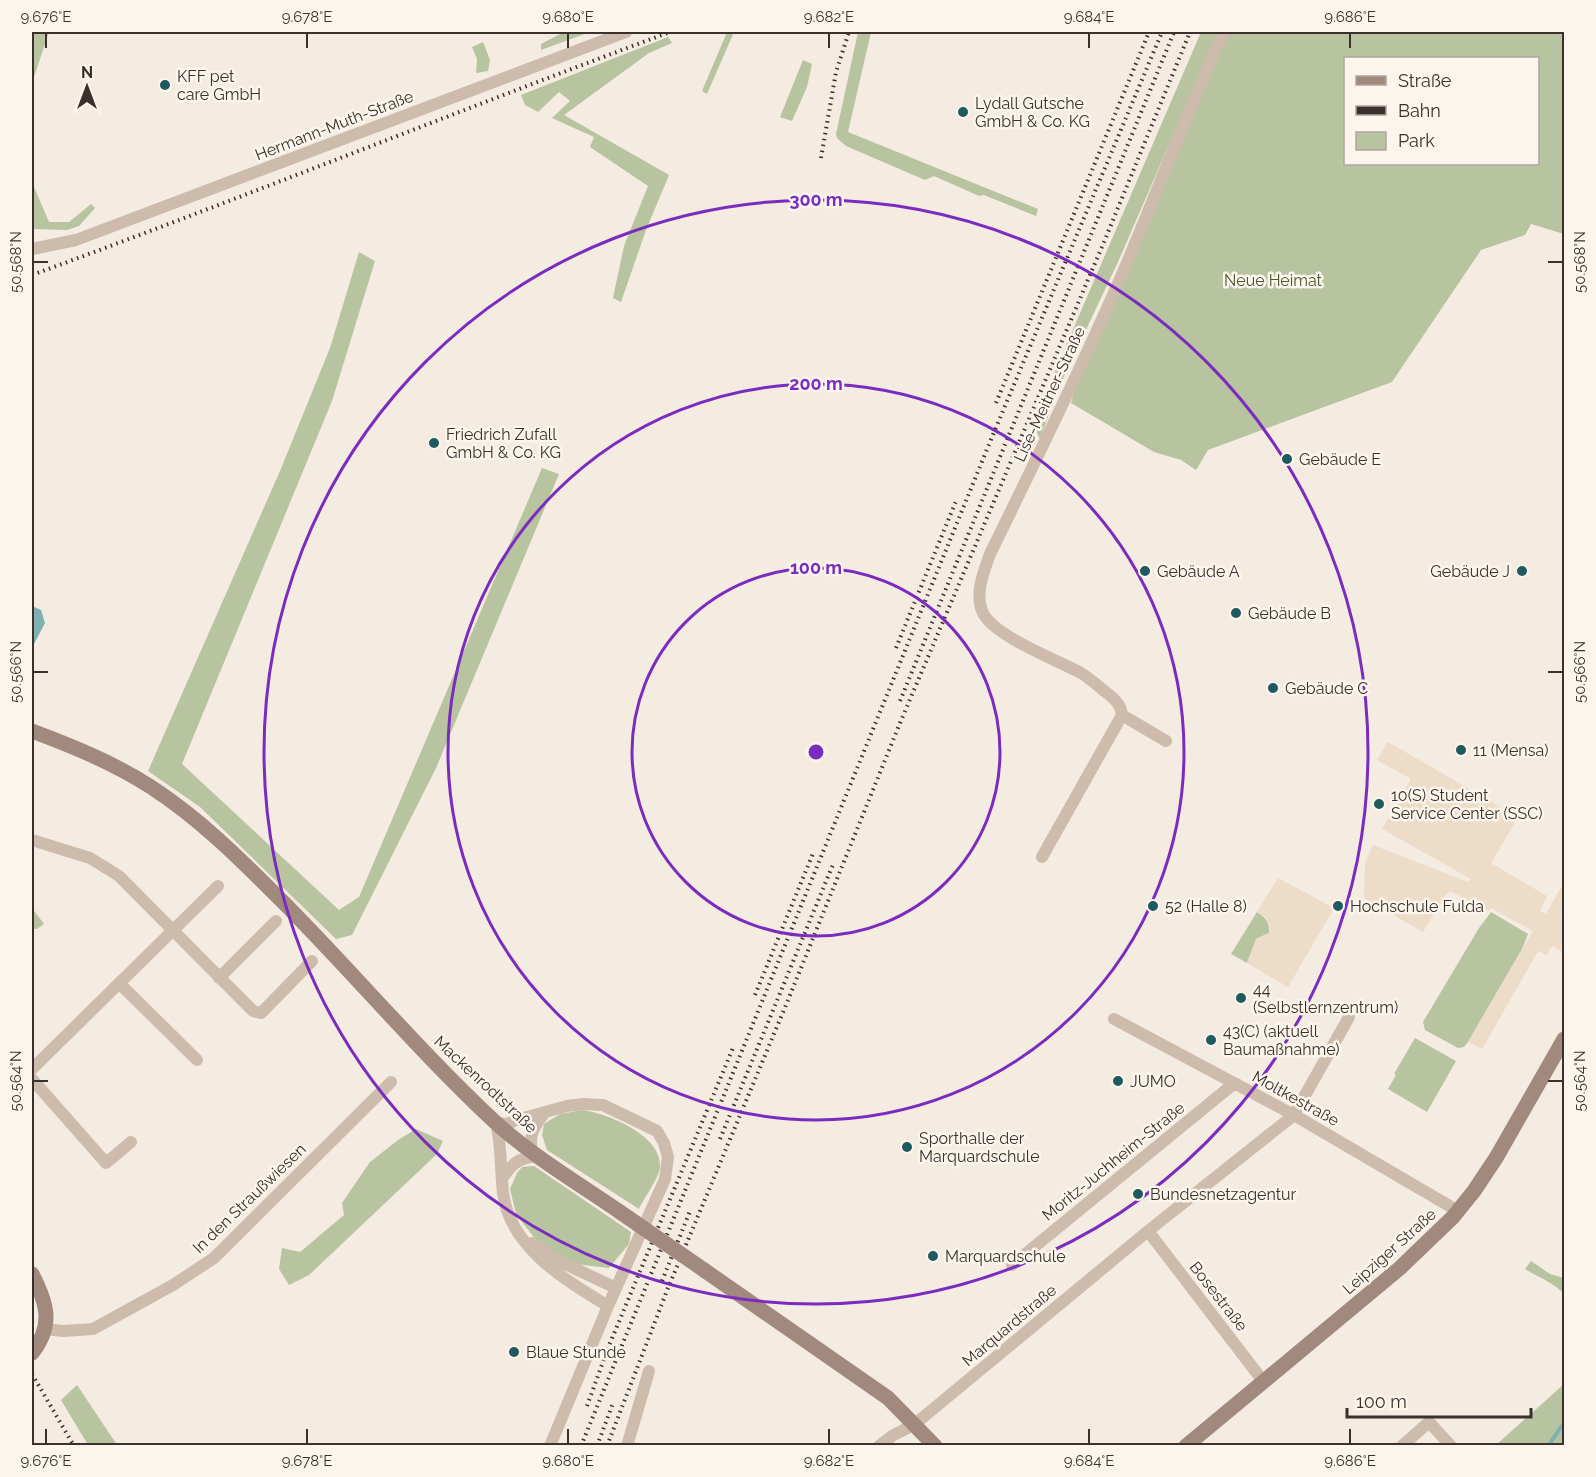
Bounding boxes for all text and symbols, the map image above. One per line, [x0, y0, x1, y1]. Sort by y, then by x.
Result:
text: 9.676°E [21, 8, 71, 26]
text: 9.678°E [282, 8, 332, 26]
text: 9.680°E [542, 8, 594, 26]
text: 9.682°E [804, 8, 854, 26]
text: 9.684°E [1064, 8, 1114, 26]
text: 9.686°E [1324, 8, 1376, 26]
north arrow [57, 57, 117, 117]
legend [1344, 57, 1539, 165]
text: N [81, 63, 93, 82]
place label: KFF pet care GmbH [177, 67, 261, 104]
text: Straße [1398, 70, 1452, 91]
marker: KFF pet care GmbH [158, 78, 172, 92]
street label: Hermann-Muth-Straße [252, 87, 416, 164]
place label: Lydall Gutsche GmbH & Co. KG [975, 94, 1090, 131]
text: Bahn [1398, 100, 1441, 121]
marker: Lydall Gutsche GmbH & Co. KG [956, 105, 970, 119]
text: Park [1398, 130, 1435, 151]
text: 300 m [789, 189, 843, 210]
text: 50.568°N [7, 231, 25, 293]
text: 50.568°N [1571, 231, 1589, 293]
park label: Neue Heimat [1224, 271, 1323, 290]
street label: Lise-Meitner-Straße [1010, 324, 1089, 465]
text: 200 m [789, 373, 843, 394]
place label: Friedrich Zufall GmbH & Co. KG [446, 425, 561, 462]
marker: Friedrich Zufall GmbH & Co. KG [427, 436, 441, 450]
place label: Gebäude E [1299, 450, 1381, 469]
marker: Gebäude E [1280, 452, 1294, 466]
text: 100 m [790, 557, 842, 578]
place label: Gebäude A [1157, 562, 1240, 581]
place label: Gebäude J [1430, 562, 1510, 581]
marker: Gebäude A [1138, 564, 1152, 578]
marker: Gebäude J [1515, 564, 1529, 578]
place label: Gebäude B [1248, 604, 1331, 623]
marker: Gebäude B [1229, 606, 1243, 620]
text: 50.566°N [7, 641, 25, 703]
text: 50.566°N [1571, 641, 1589, 703]
place label: Gebäude C [1285, 679, 1368, 698]
marker: Gebäude C [1266, 681, 1280, 695]
place label: 11 (Mensa) [1473, 741, 1548, 760]
centre of rings [806, 742, 826, 762]
marker: 11 (Mensa) [1454, 743, 1468, 757]
place label: 10(S) Student Service Center (SSC) [1391, 786, 1542, 823]
marker: 10(S) Student Service Center (SSC) [1372, 797, 1386, 811]
place label: 52 (Halle 8) [1165, 897, 1247, 916]
place label: Hochschule Fulda [1350, 897, 1484, 916]
marker: 52 (Halle 8) [1146, 899, 1160, 913]
marker: Hochschule Fulda [1331, 899, 1345, 913]
place label: 44 (Selbstlernzentrum) [1253, 980, 1398, 1017]
marker: 44 (Selbstlernzentrum) [1234, 991, 1248, 1005]
place label: 43(C) (aktuell Baumaßnahme) [1223, 1022, 1340, 1059]
street label: Mackenrodtstraße [430, 1032, 541, 1137]
marker: 43(C) (aktuell Baumaßnahme) [1204, 1033, 1218, 1047]
text: 50.564°N [7, 1051, 25, 1112]
text: 50.564°N [1571, 1051, 1589, 1112]
street label: Moltkestraße [1249, 1067, 1342, 1130]
place label: JUMO [1130, 1072, 1176, 1091]
marker: JUMO [1111, 1074, 1125, 1088]
street label: Moritz-Juchheim-Straße [1038, 1098, 1188, 1225]
place label: Sporthalle der Marquardschule [919, 1129, 1040, 1166]
street label: In den Straußwiesen [189, 1140, 310, 1257]
marker: Sporthalle der Marquardschule [900, 1140, 914, 1154]
place label: Bundesnetzagentur [1150, 1185, 1297, 1204]
marker: Bundesnetzagentur [1131, 1187, 1145, 1201]
street label: Leipziger Straße [1339, 1204, 1440, 1298]
place label: Marquardschule [945, 1247, 1066, 1266]
marker: Marquardschule [926, 1249, 940, 1263]
street label: Bosestraße [1186, 1258, 1252, 1335]
street label: Marquardstraße [958, 1280, 1060, 1370]
place label: Blaue Stunde [526, 1343, 626, 1362]
marker: Blaue Stunde [507, 1345, 521, 1359]
scale bar [1347, 1381, 1532, 1419]
text: 100 m [1356, 1391, 1407, 1412]
text: 9.676°E [21, 1452, 71, 1470]
text: 9.678°E [282, 1452, 332, 1470]
text: 9.680°E [542, 1452, 594, 1470]
text: 9.682°E [804, 1452, 854, 1470]
text: 9.684°E [1064, 1452, 1114, 1470]
text: 9.686°E [1324, 1452, 1376, 1470]

